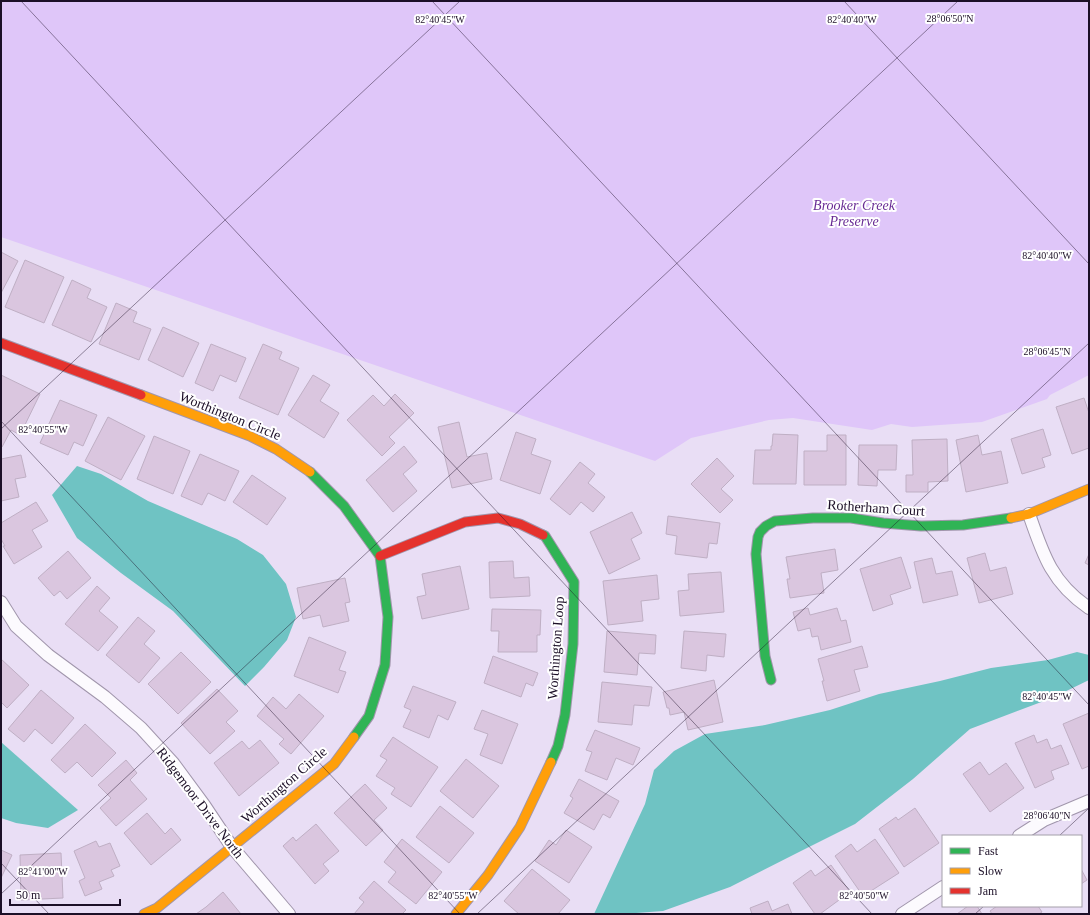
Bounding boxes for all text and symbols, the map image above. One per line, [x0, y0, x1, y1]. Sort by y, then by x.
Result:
text: 28°06'50"N [926, 13, 974, 24]
text: 82°40'45"W [415, 14, 465, 25]
text: 82°40'40"W [827, 14, 877, 25]
park label: Brooker Creek Preserve [813, 198, 896, 229]
text: 82°40'40"W [1022, 250, 1072, 261]
text: 28°06'45"N [1023, 346, 1071, 357]
street label: Worthington Circle [177, 389, 283, 443]
text: 82°40'55"W [18, 424, 68, 435]
street label: Rotherham Court [827, 497, 925, 519]
street label: Worthington Loop [545, 596, 567, 700]
text: 82°40'45"W [1022, 691, 1072, 702]
street label: Worthington Circle [238, 744, 330, 826]
street label: Ridgemoor Drive North [154, 745, 246, 861]
text: 28°06'40"N [1023, 810, 1071, 821]
legend [942, 835, 1082, 907]
text: Fast [978, 844, 999, 858]
text: Slow [978, 864, 1003, 878]
text: 82°41'00"W [18, 866, 68, 877]
scale bar [10, 881, 120, 907]
text: Jam [978, 884, 998, 898]
text: 50 m [16, 888, 41, 902]
text: 82°40'55"W [428, 890, 478, 901]
text: 82°40'50"W [839, 890, 889, 901]

